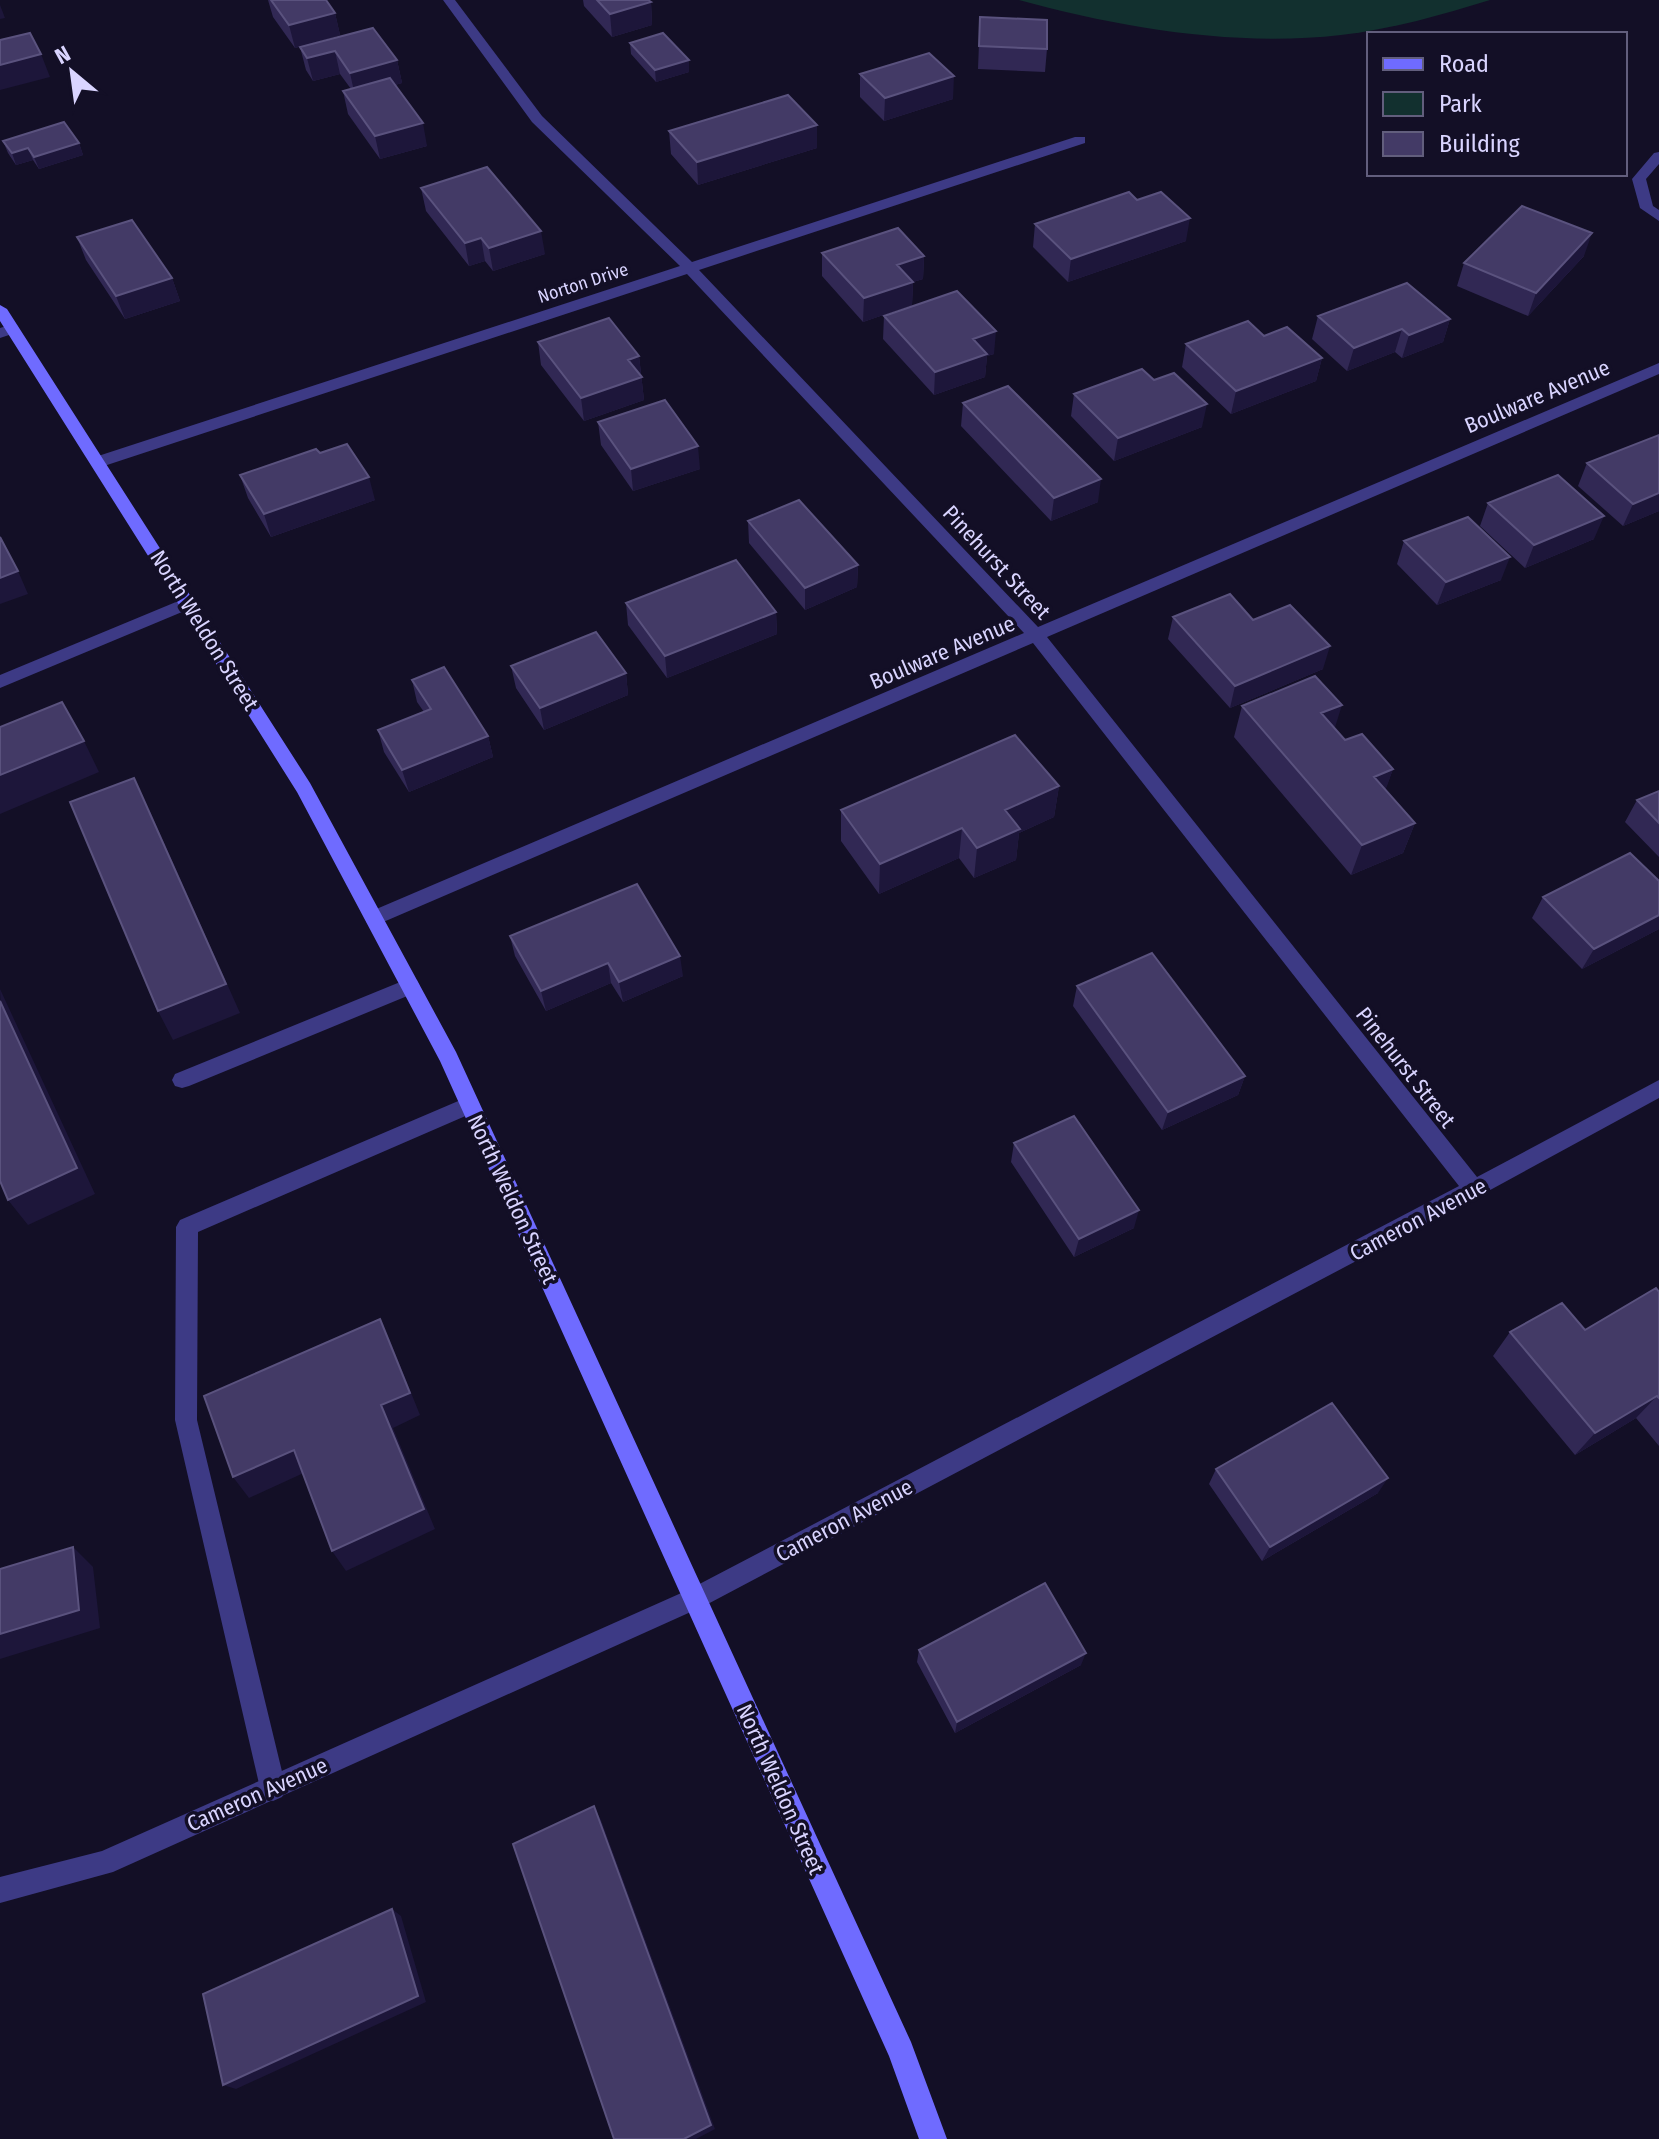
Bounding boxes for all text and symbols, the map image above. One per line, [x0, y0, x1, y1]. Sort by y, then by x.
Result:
north arrow [32, 32, 112, 112]
legend [1367, 32, 1627, 176]
text: N [50, 40, 75, 70]
text: Road [1439, 50, 1489, 78]
text: Park [1439, 90, 1482, 118]
text: Building [1439, 130, 1521, 158]
street label: Norton Drive [535, 258, 631, 308]
street label: Boulware Avenue [1461, 354, 1614, 439]
street label: Pinehurst Street [937, 500, 1057, 625]
street label: North Weldon Street [144, 545, 265, 716]
street label: Boulware Avenue [866, 610, 1019, 695]
street label: Pinehurst Street [1350, 1002, 1462, 1134]
street label: North Weldon Street [462, 1110, 564, 1289]
street label: Cameron Avenue [1345, 1172, 1491, 1267]
street label: Cameron Avenue [771, 1473, 917, 1568]
street label: North Weldon Street [731, 1700, 831, 1879]
street label: Cameron Avenue [183, 1751, 332, 1838]

